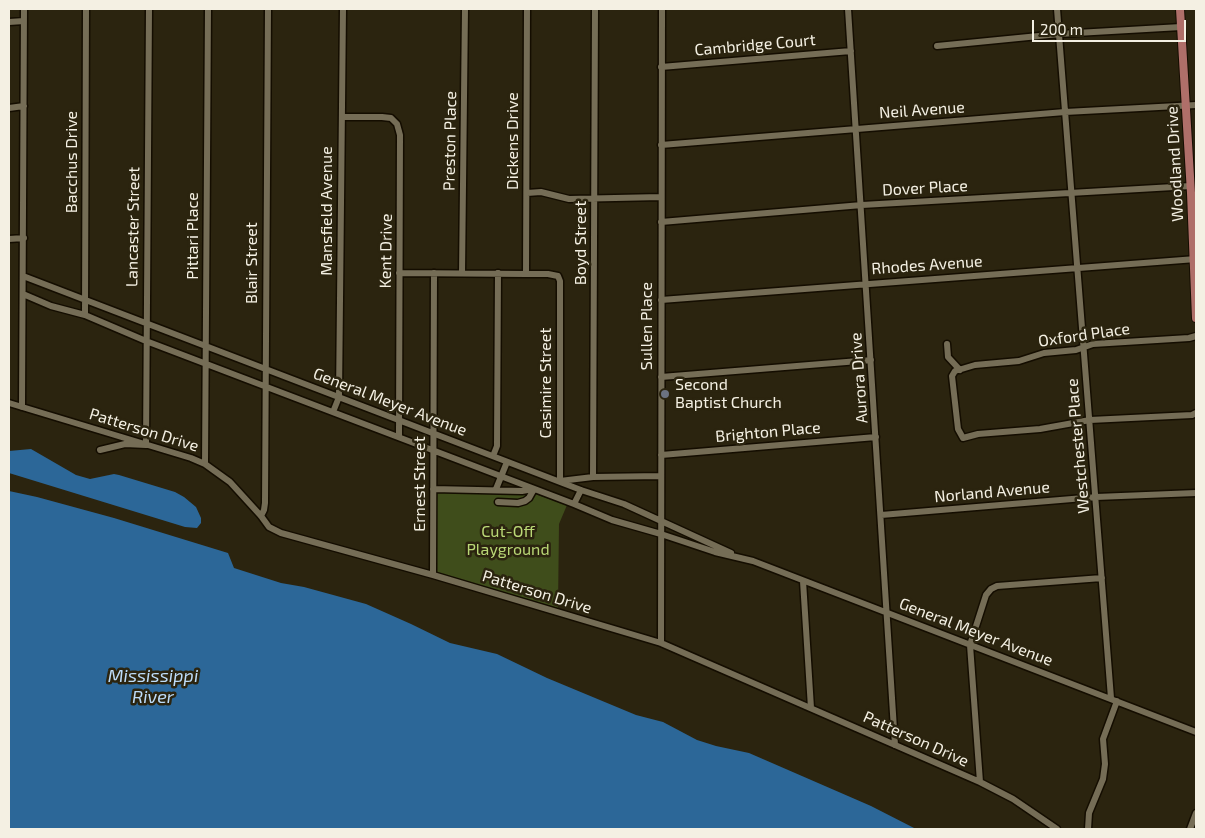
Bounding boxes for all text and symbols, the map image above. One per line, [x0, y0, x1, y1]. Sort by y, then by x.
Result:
scale bar [1035, 10, 1189, 42]
text: 200 m [1040, 20, 1083, 38]
street label: Cambridge Court [694, 30, 816, 60]
street label: Preston Place [440, 91, 460, 191]
street label: Dickens Drive [503, 92, 523, 190]
street label: Neil Avenue [879, 97, 965, 123]
street label: Woodland Drive [1162, 106, 1188, 222]
street label: Bacchus Drive [62, 111, 82, 213]
street label: Mansfield Avenue [317, 146, 337, 276]
street label: Lancaster Street [122, 167, 144, 287]
street label: Dover Place [882, 176, 968, 200]
street label: Pittari Place [183, 192, 203, 280]
street label: Boyd Street [571, 201, 591, 285]
street label: Kent Drive [376, 213, 396, 289]
street label: Blair Street [242, 222, 262, 304]
street label: Rhodes Avenue [871, 252, 983, 278]
street label: Sullen Place [637, 282, 657, 370]
street label: Oxford Place [1037, 319, 1131, 351]
street label: Casimire Street [536, 328, 556, 438]
street label: Aurora Drive [846, 332, 872, 424]
street label: General Meyer Avenue [310, 364, 470, 440]
place label: Second Baptist Church [675, 375, 782, 413]
street label: Westchester Place [1063, 378, 1093, 514]
marker: Second Baptist Church [659, 388, 671, 400]
street label: Patterson Drive [87, 404, 201, 456]
street label: Brighton Place [714, 418, 822, 446]
street label: Ernest Street [410, 436, 430, 532]
street label: Norland Avenue [933, 477, 1051, 507]
park label: Cut-Off Playground [466, 522, 550, 560]
street label: Patterson Drive [480, 566, 594, 618]
street label: General Meyer Avenue [896, 594, 1056, 670]
water label: Mississippi River [108, 665, 198, 708]
street label: Patterson Drive [860, 707, 972, 771]

